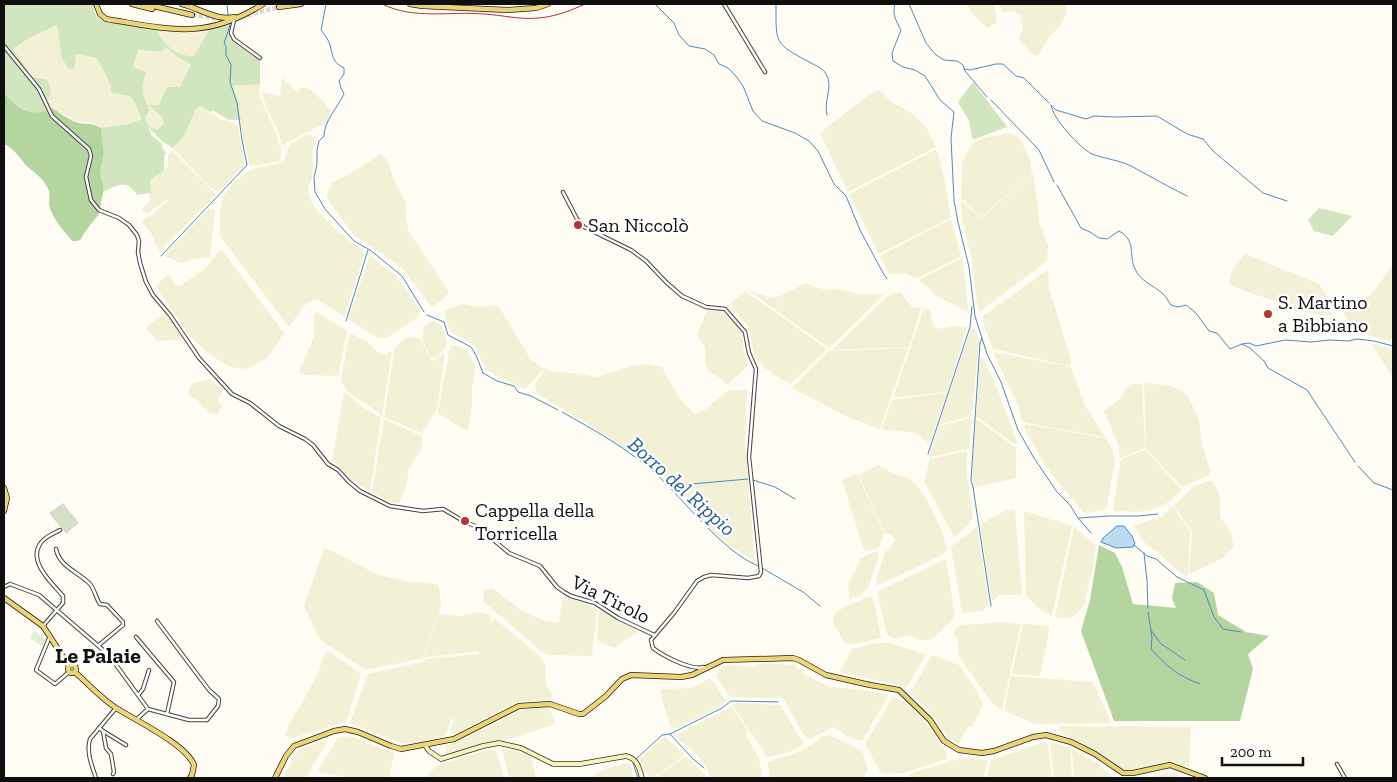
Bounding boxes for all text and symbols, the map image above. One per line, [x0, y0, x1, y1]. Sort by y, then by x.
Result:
place label: San Niccolò [588, 213, 689, 237]
marker: San Niccolò [572, 219, 584, 231]
place label: S. Martino a Bibbiano [1278, 290, 1368, 337]
marker: S. Martino a Bibbiano [1262, 308, 1274, 320]
water label: Borro del Rippio [623, 431, 741, 541]
place label: Cappella della Torricella [475, 498, 595, 545]
marker: Cappella della Torricella [459, 515, 471, 527]
street label: Via Tirolo [567, 569, 654, 628]
district label: Le Palaie [55, 642, 141, 669]
scale bar [1222, 734, 1303, 766]
text: 200 m [1230, 743, 1271, 761]

